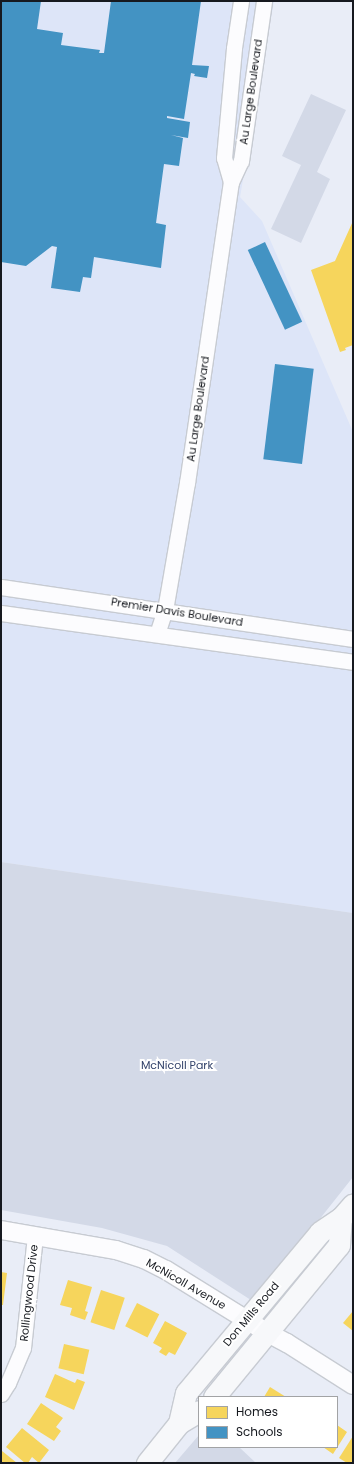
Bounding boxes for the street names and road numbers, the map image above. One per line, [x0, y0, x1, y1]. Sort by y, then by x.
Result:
street label: Au Large Boulevard [237, 38, 265, 146]
street label: Au Large Boulevard [184, 355, 212, 463]
street label: Premier Davis Boulevard [110, 595, 244, 629]
street label: Rollingwood Drive [17, 1244, 41, 1342]
street label: McNicoll Avenue [144, 1256, 228, 1312]
street label: Don Mills Road [220, 1279, 282, 1349]

